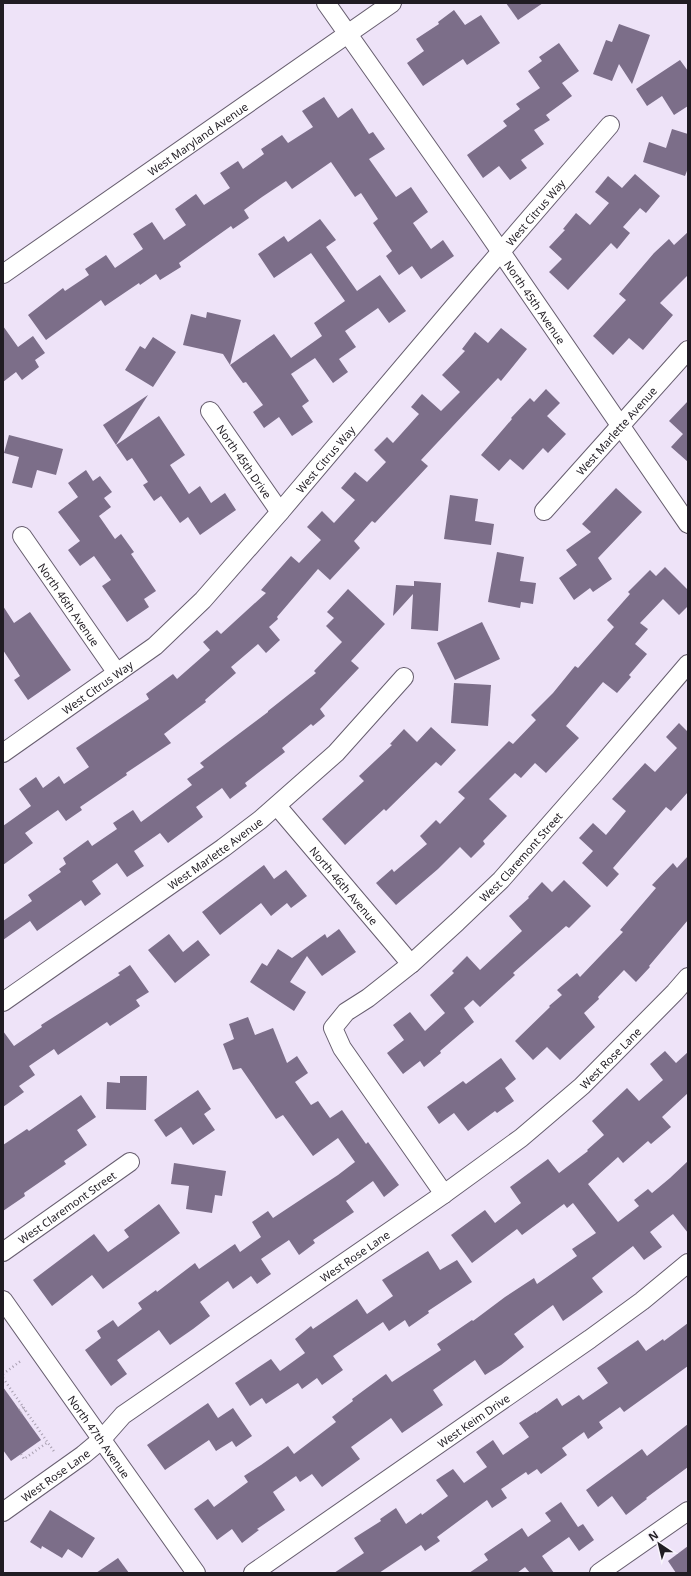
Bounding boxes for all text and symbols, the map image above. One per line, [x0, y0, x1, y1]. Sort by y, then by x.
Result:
street label: West Maryland Avenue [144, 98, 251, 179]
street label: West Citrus Way [502, 175, 568, 249]
street label: North 45th Avenue [501, 257, 569, 347]
street label: West Marlette Avenue [572, 383, 660, 478]
street label: North 45th Drive [214, 421, 276, 501]
street label: West Citrus Way [292, 422, 358, 496]
street label: North 46th Avenue [35, 560, 103, 649]
street label: West Citrus Way [59, 656, 136, 717]
street label: West Claremont Street [476, 809, 565, 905]
street label: West Marlette Avenue [164, 813, 265, 892]
street label: North 46th Avenue [307, 843, 382, 928]
street label: West Rose Lane [576, 1023, 644, 1092]
street label: West Claremont Street [15, 1167, 118, 1247]
street label: West Rose Lane [317, 1226, 392, 1285]
street label: West Keim Drive [434, 1390, 512, 1450]
street label: North 47th Avenue [65, 1392, 134, 1481]
street label: West Rose Lane [18, 1445, 93, 1505]
north arrow [639, 1524, 679, 1564]
text: N [645, 1527, 661, 1544]

